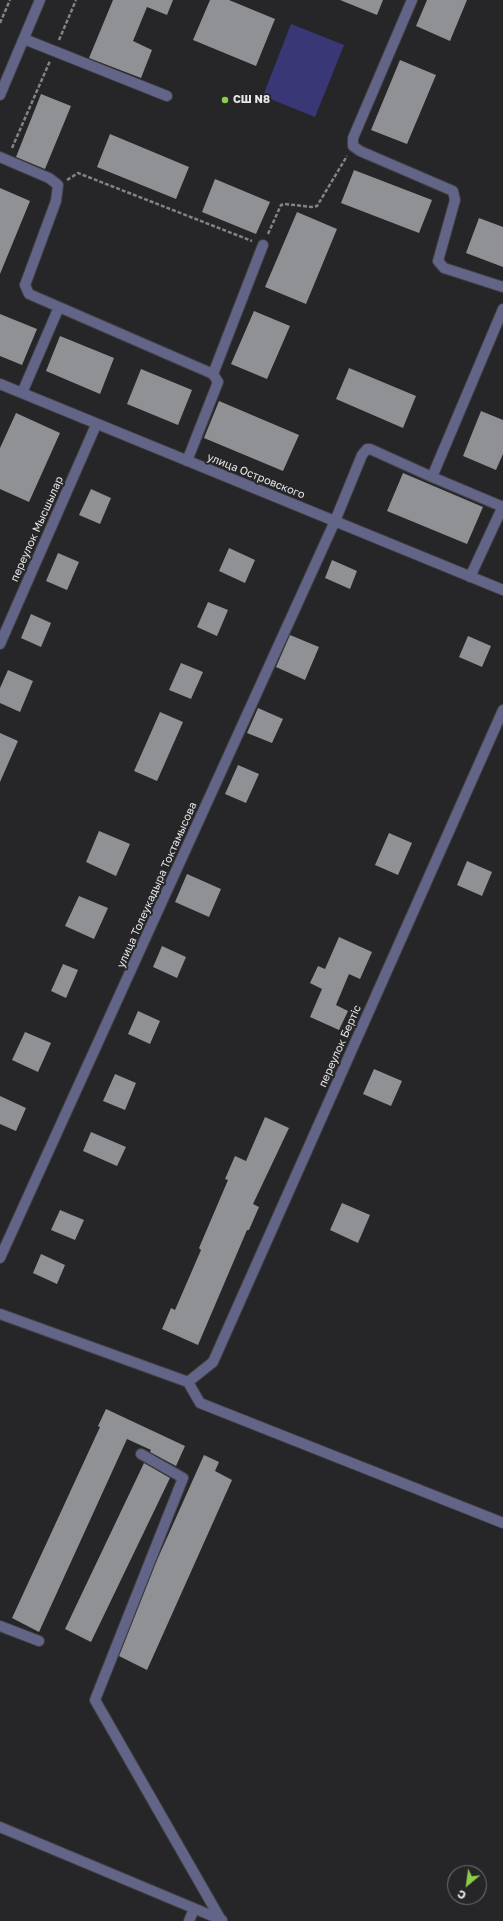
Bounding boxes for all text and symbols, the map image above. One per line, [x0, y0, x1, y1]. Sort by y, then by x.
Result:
place label: СШ N8 [233, 93, 270, 107]
marker: СШ N8 [220, 95, 230, 105]
street label: улица Островского [205, 450, 307, 502]
street label: переулок Мысшылар [8, 474, 66, 584]
street label: улица Толеукадыра Токтамысова [114, 800, 200, 970]
street label: переулок Бертіс [316, 1003, 364, 1089]
north arrow [447, 1865, 487, 1905]
text: С [455, 1887, 468, 1903]

